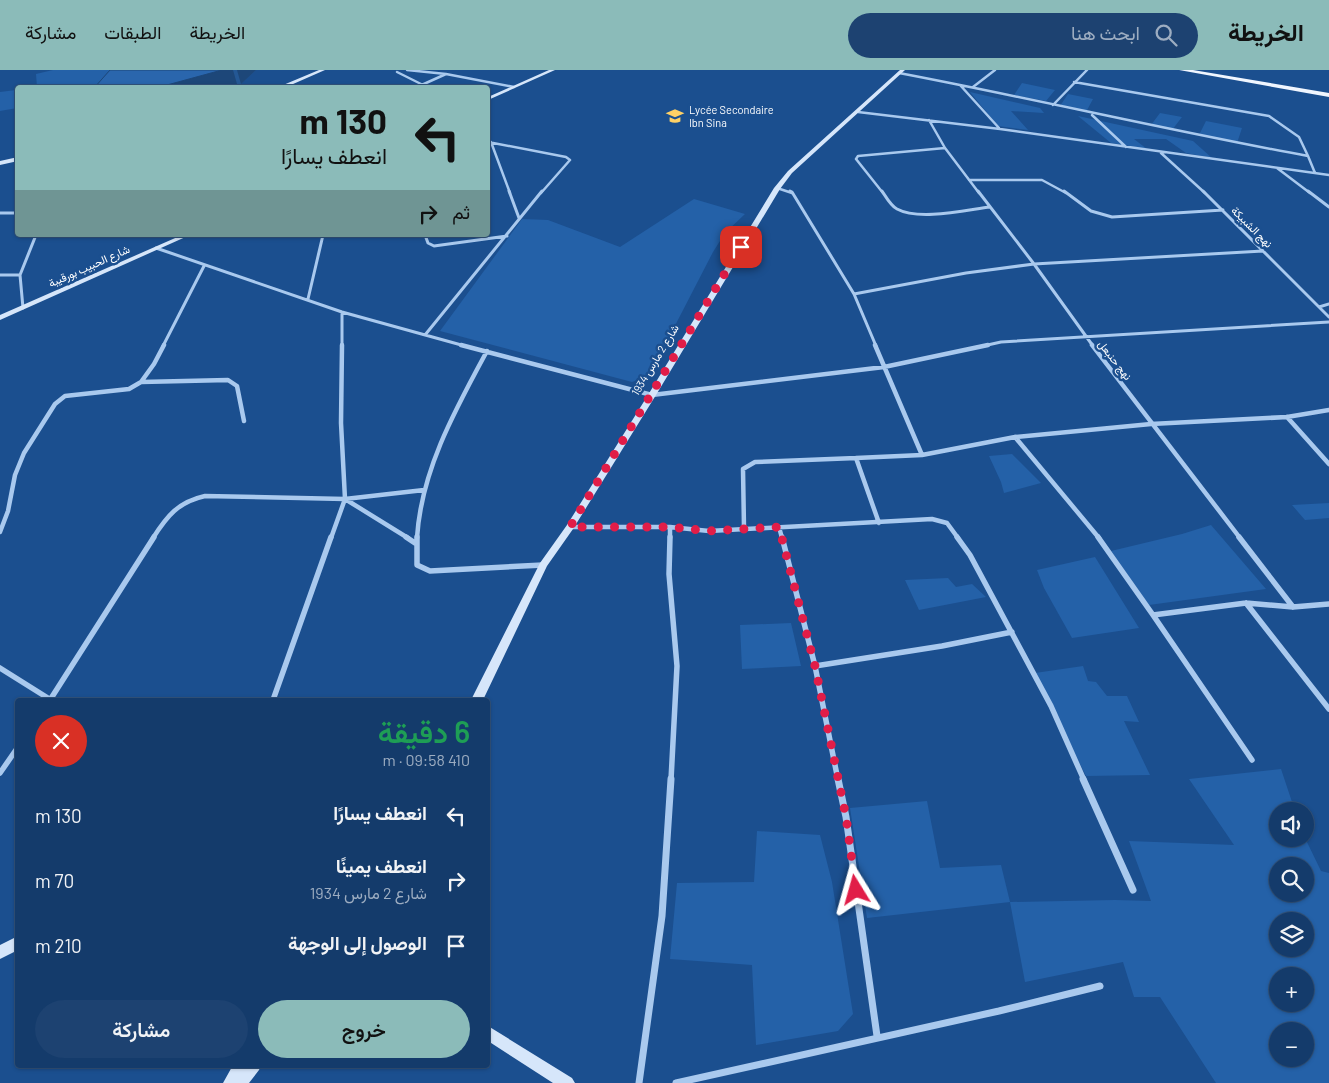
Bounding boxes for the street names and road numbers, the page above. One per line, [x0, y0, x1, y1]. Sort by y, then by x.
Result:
street label: نهج الشبيكة [1228, 203, 1276, 251]
street label: شارع الحبيب بورقيبة [46, 242, 132, 291]
street label: شارع 2 مارس 1934 [628, 322, 683, 399]
street label: نهج حنبعل [1094, 337, 1135, 383]

